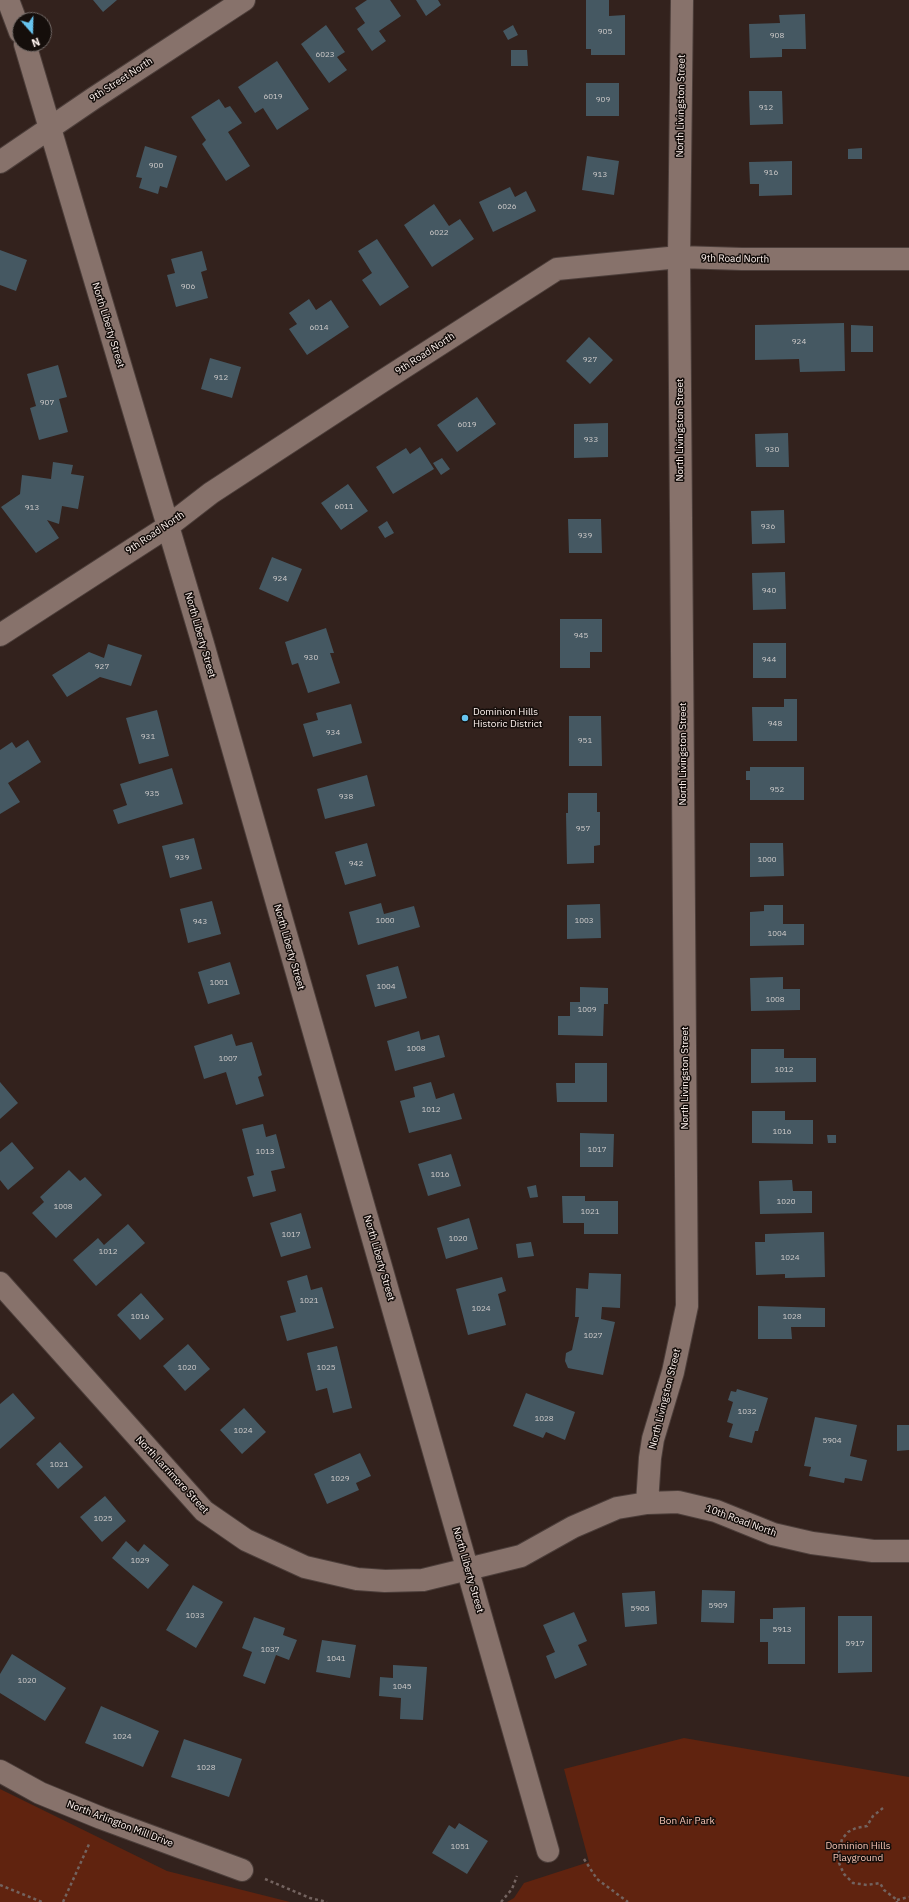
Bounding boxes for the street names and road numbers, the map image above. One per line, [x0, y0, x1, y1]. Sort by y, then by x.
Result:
street label: North Livingston Street [674, 54, 688, 158]
street label: 9th Street North [87, 55, 155, 105]
street label: 9th Road North [701, 252, 769, 266]
street label: North Liberty Street [89, 281, 127, 369]
street label: 9th Road North [393, 330, 457, 378]
street label: North Livingston Street [674, 378, 686, 482]
street label: 9th Road North [123, 509, 187, 557]
street label: North Liberty Street [182, 591, 218, 679]
street label: North Livingston Street [677, 702, 689, 806]
street label: North Liberty Street [271, 903, 307, 991]
street label: North Livingston Street [679, 1026, 691, 1130]
street label: North Liberty Street [361, 1214, 397, 1302]
street label: North Livingston Street [647, 1348, 683, 1450]
street label: North Larrimore Street [133, 1434, 211, 1516]
street label: 10th Road North [704, 1503, 778, 1539]
street label: North Liberty Street [450, 1526, 486, 1614]
street label: North Arlington Mill Drive [65, 1798, 175, 1850]

